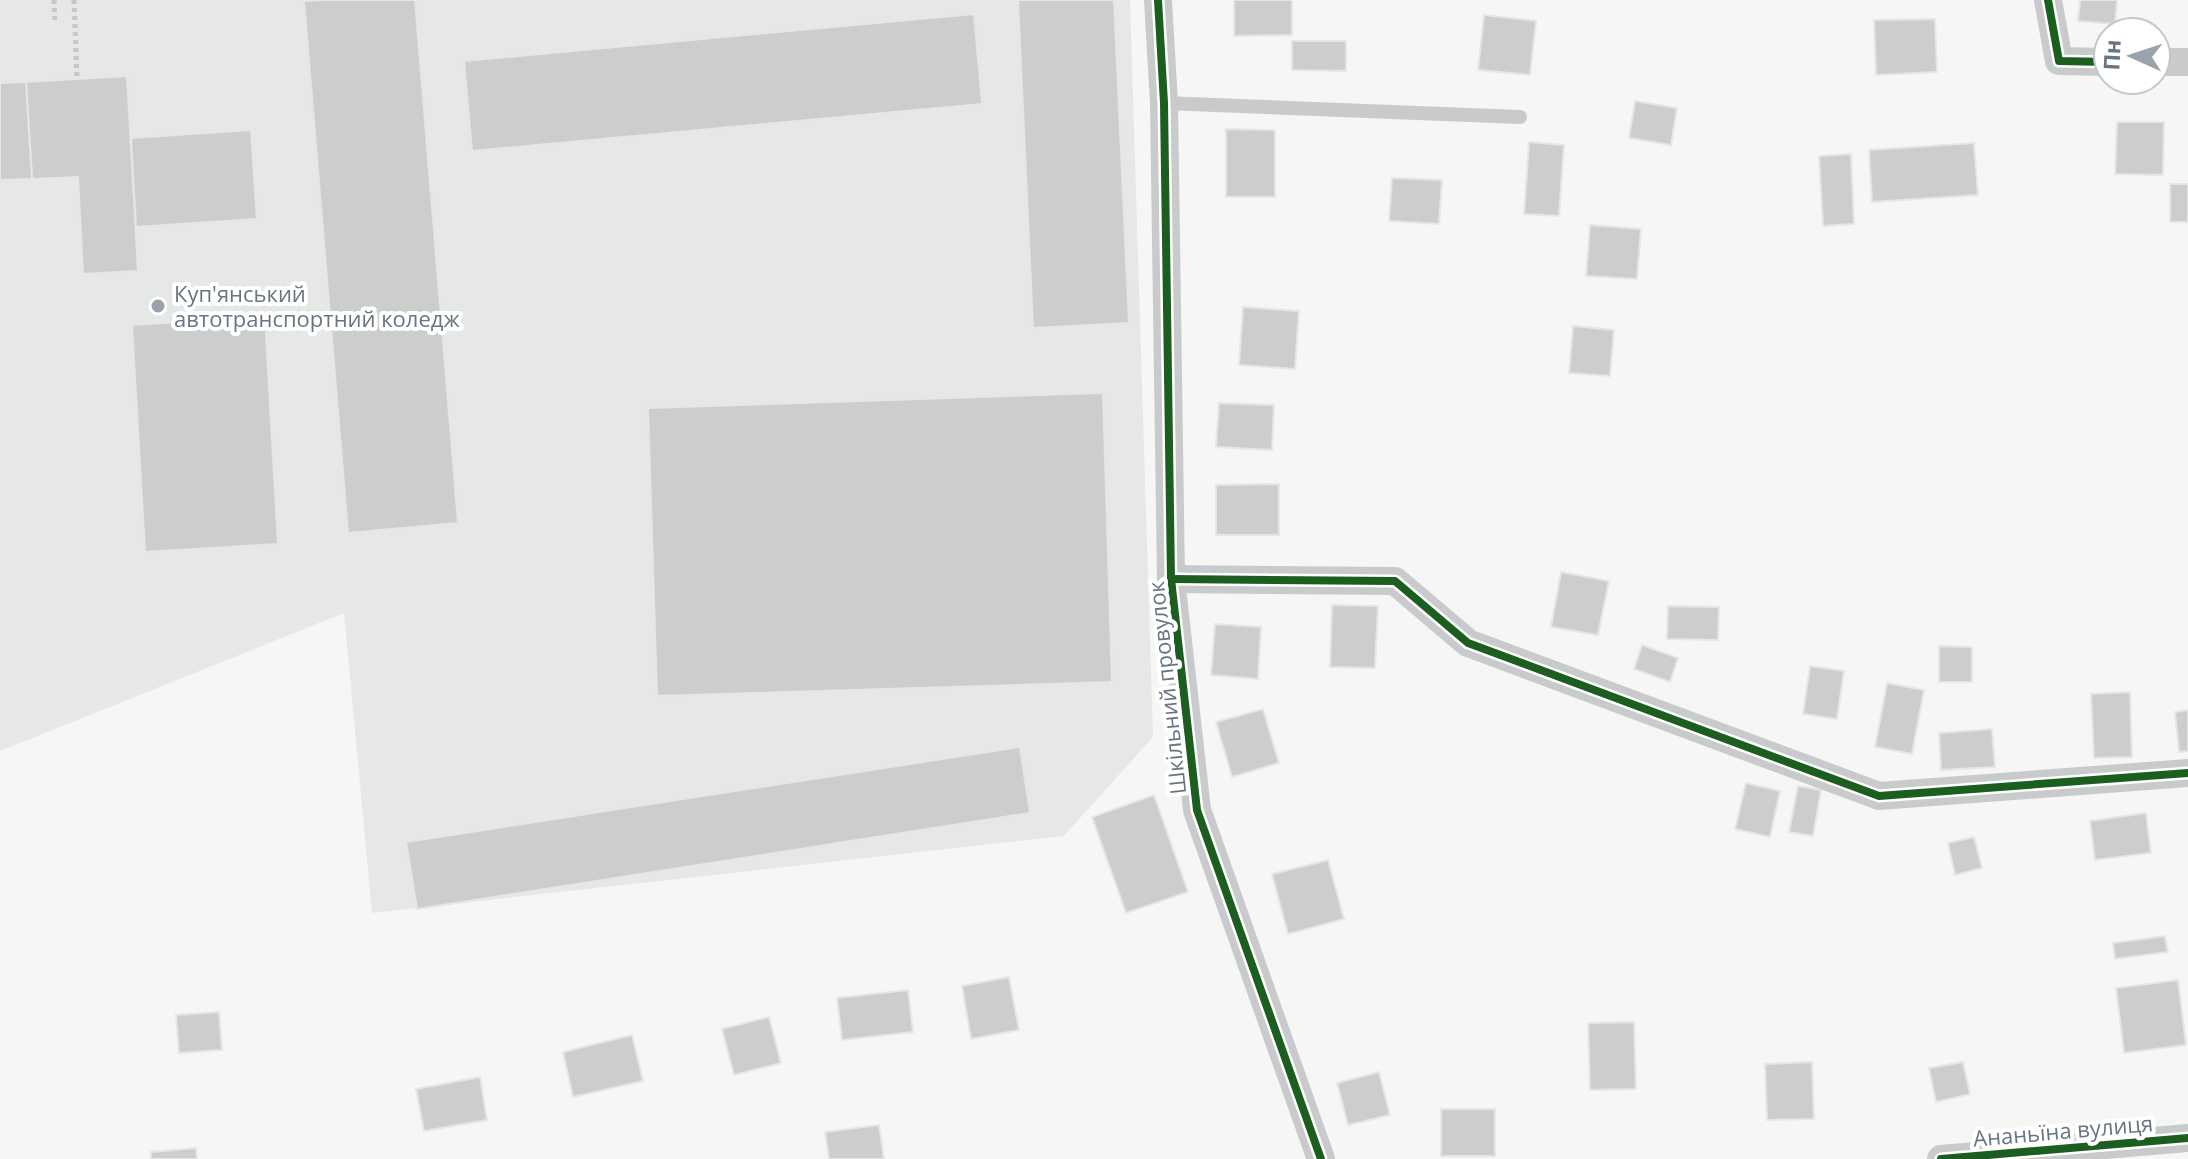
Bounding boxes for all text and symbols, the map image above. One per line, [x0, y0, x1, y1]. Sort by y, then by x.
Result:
north arrow [2092, 16, 2172, 96]
text: Пн [2095, 39, 2127, 71]
place label: Куп'янський автотранспортний коледж [174, 278, 460, 333]
marker: Куп'янський автотранспортний коледж [149, 297, 167, 315]
street label: Шкільний провулок [1140, 579, 1192, 796]
street label: Ананьїна вулиця [1972, 1107, 2154, 1153]

